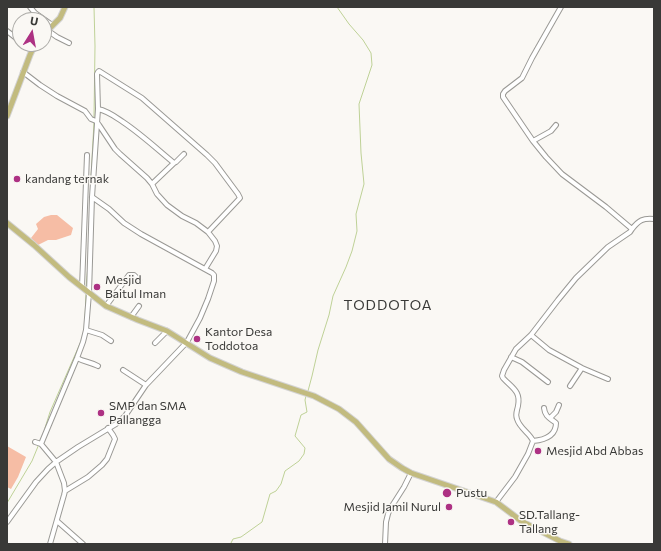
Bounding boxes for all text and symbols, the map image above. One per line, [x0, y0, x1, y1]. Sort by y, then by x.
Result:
north arrow [12, 12, 52, 52]
text: U [29, 14, 39, 28]
place label: kandang ternak [25, 172, 109, 186]
marker: kandang ternak [12, 174, 22, 184]
place label: Mesjid Baitul Iman [105, 273, 166, 301]
marker: Mesjid Baitul Iman [92, 282, 102, 292]
district label: TODDOTOA [344, 297, 432, 313]
place label: Kantor Desa Toddotoa [205, 325, 272, 353]
marker: Kantor Desa Toddotoa [192, 334, 202, 344]
place label: SMP dan SMA Pallangga [109, 399, 187, 427]
marker: SMP dan SMA Pallangga [96, 408, 106, 418]
place label: Mesjid Abd Abbas [546, 444, 643, 458]
marker: Mesjid Abd Abbas [533, 446, 543, 456]
place label: Pustu [456, 486, 487, 500]
marker: Pustu [441, 487, 453, 499]
place label: Mesjid Jamil Nurul [343, 500, 441, 514]
marker: Mesjid Jamil Nurul [444, 502, 454, 512]
place label: SD.Tallang- Tallang [519, 508, 580, 536]
marker: SD.Tallang- Tallang [506, 517, 516, 527]

